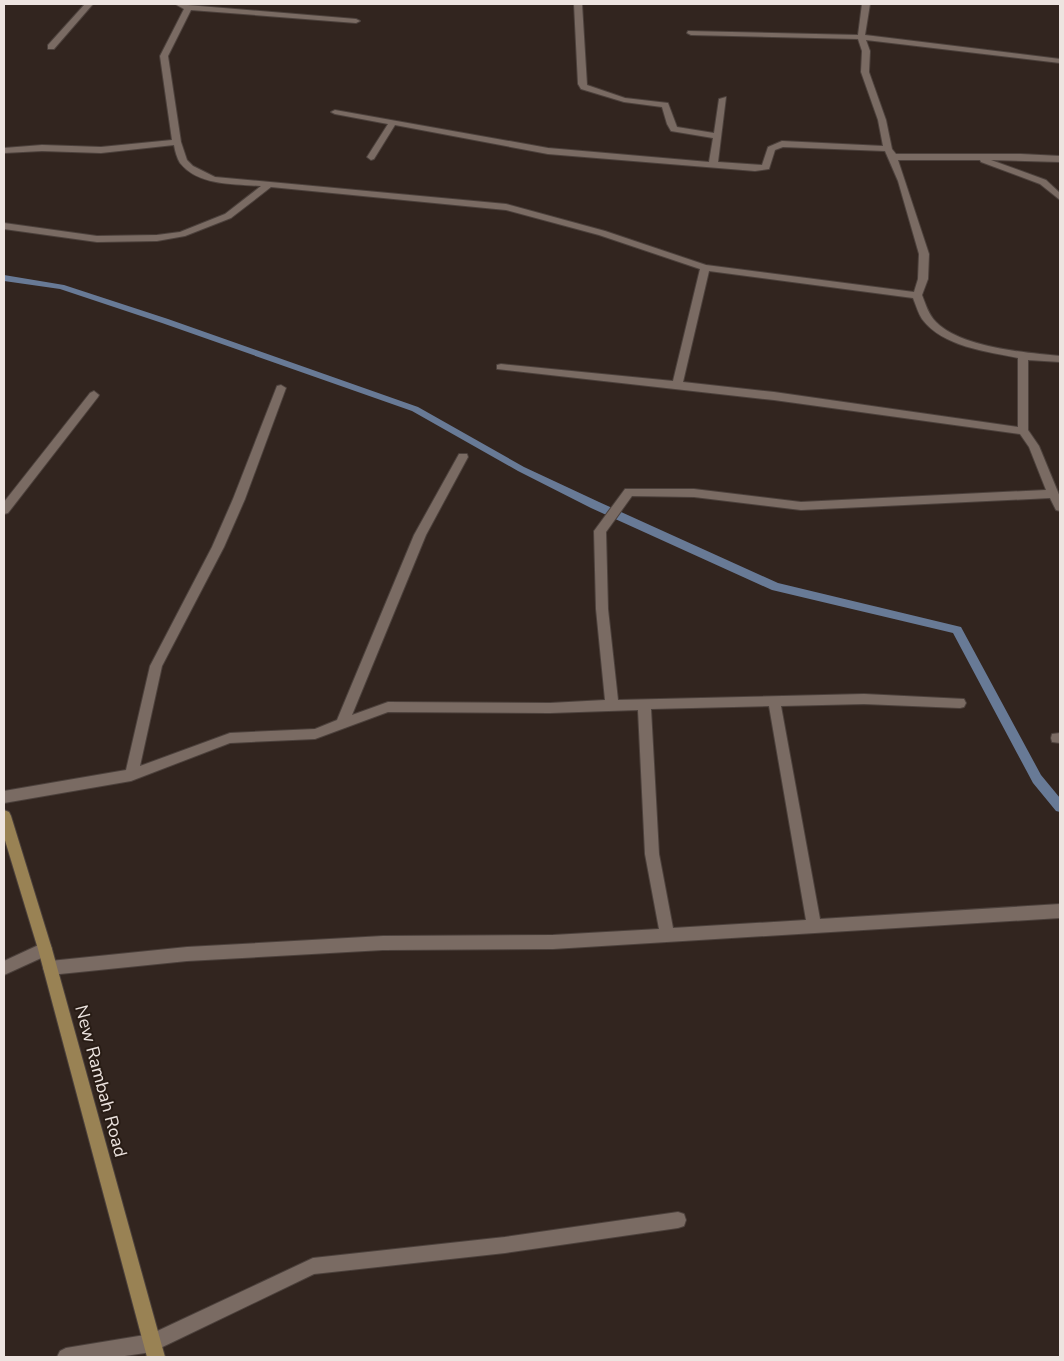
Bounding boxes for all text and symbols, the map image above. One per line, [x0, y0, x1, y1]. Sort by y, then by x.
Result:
street label: New Rambah Road [69, 1002, 133, 1160]

